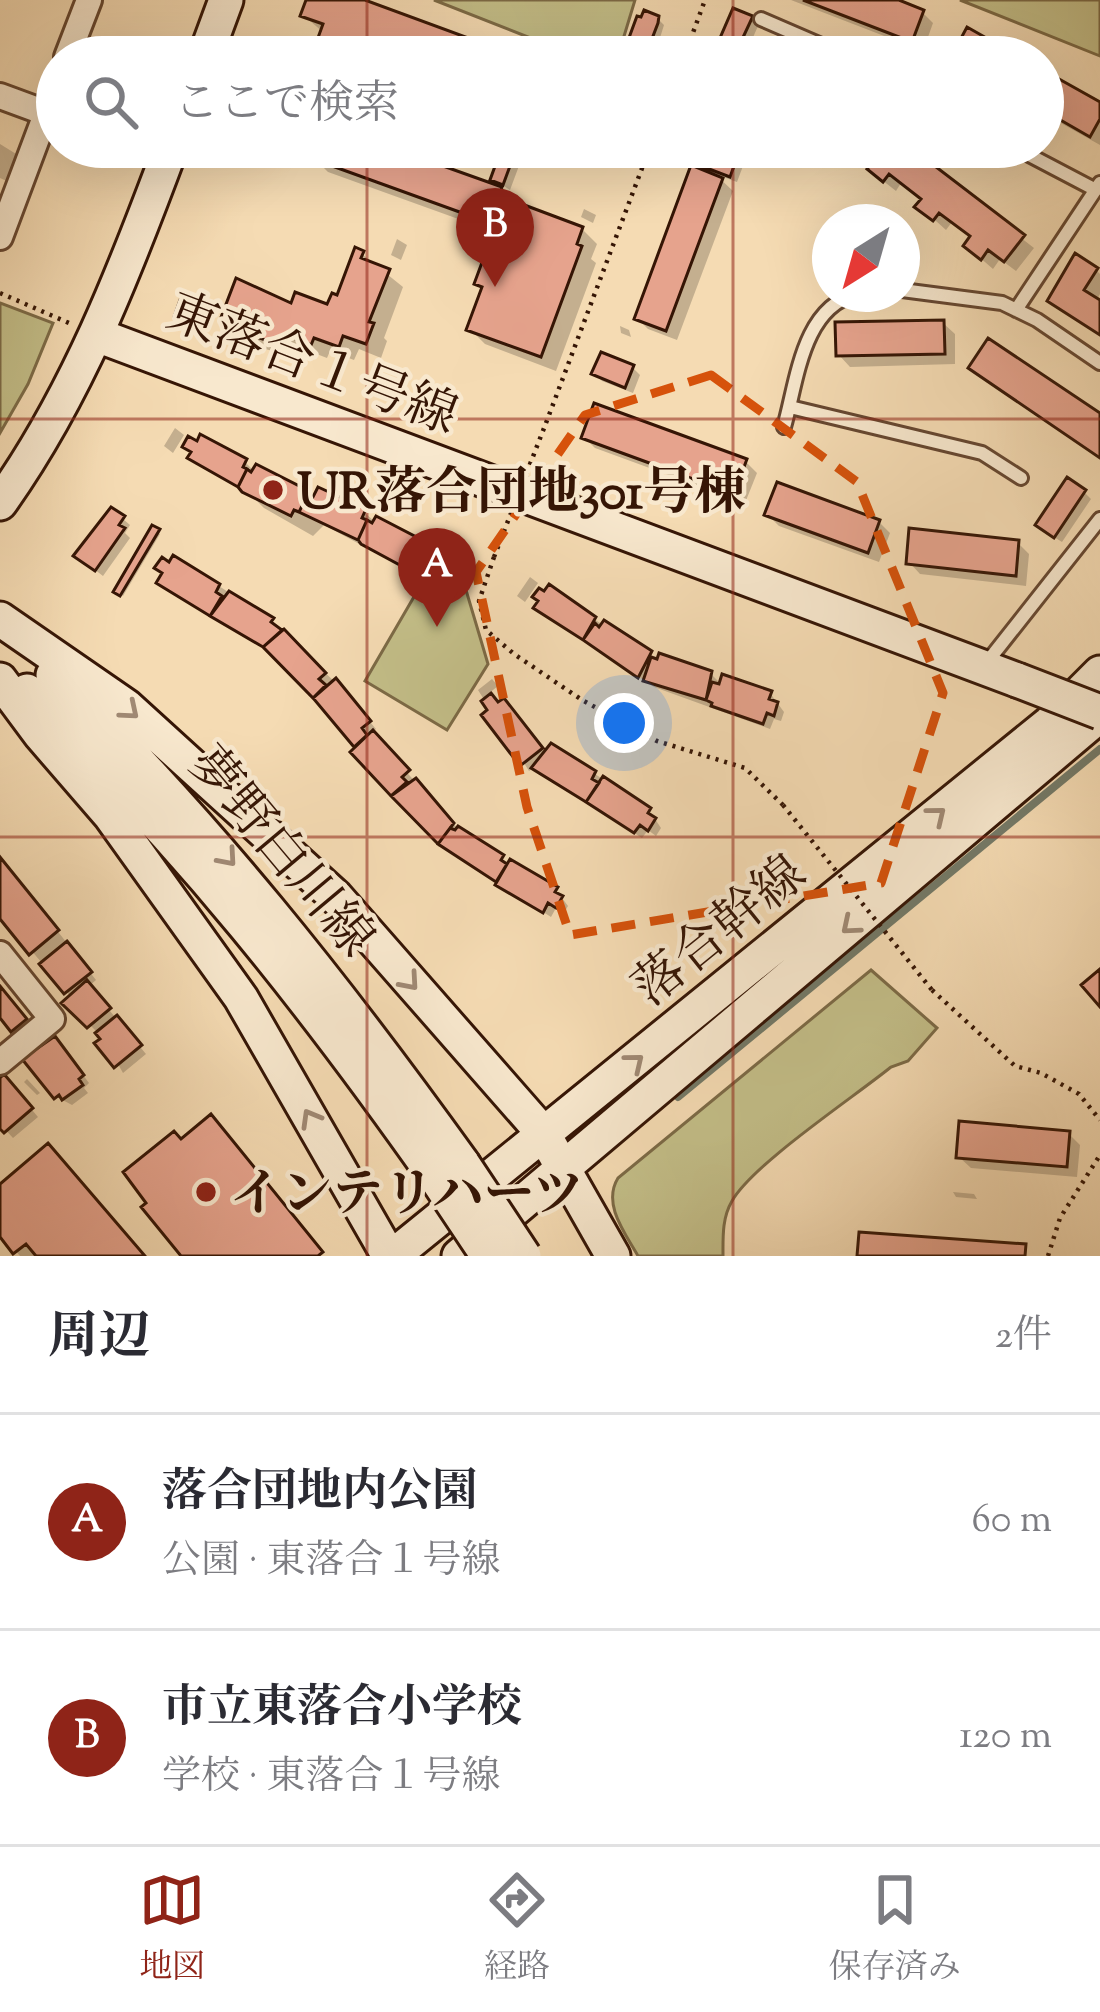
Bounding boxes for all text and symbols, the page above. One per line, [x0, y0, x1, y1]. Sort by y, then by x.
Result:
search box [36, 36, 1064, 168]
icon: search [78, 69, 144, 135]
text: ここで検索 [174, 74, 399, 139]
pin: B [456, 188, 534, 287]
north arrow [812, 204, 920, 312]
street label: 東落合１号線 [155, 278, 467, 456]
place label: UR落合団地301号棟 [297, 459, 745, 532]
marker: UR落合団地301号棟 [260, 477, 286, 503]
pin: A [398, 528, 476, 627]
your location [594, 693, 654, 753]
one-way arrow [116, 696, 138, 718]
street label: 夢野白川線 [169, 732, 389, 975]
one-way arrow [923, 807, 945, 829]
street label: 落合幹線 [619, 841, 824, 1026]
one-way arrow [213, 844, 235, 866]
one-way arrow [842, 911, 864, 933]
one-way arrow [396, 968, 417, 989]
one-way arrow [622, 1054, 644, 1076]
one-way arrow [301, 1109, 324, 1131]
place label: インテリハーツ [230, 1161, 583, 1234]
marker: インテリハーツ [193, 1179, 219, 1205]
text: 周辺 [48, 1303, 150, 1376]
text: 2件 [995, 1310, 1052, 1366]
text: 落合団地内公園 [162, 1462, 477, 1527]
text: A [71, 1494, 103, 1550]
text: 60 m [971, 1494, 1052, 1550]
text: 公園 · 東落合１号線 [162, 1535, 500, 1591]
text: 市立東落合小学校 [162, 1678, 522, 1743]
text: B [75, 1710, 99, 1766]
text: 120 m [959, 1710, 1052, 1766]
text: 学校 · 東落合１号線 [162, 1751, 500, 1807]
tab: 地図 [139, 1867, 205, 1993]
tab: 経路 [484, 1867, 550, 1993]
tab: 保存済み [829, 1867, 961, 1993]

